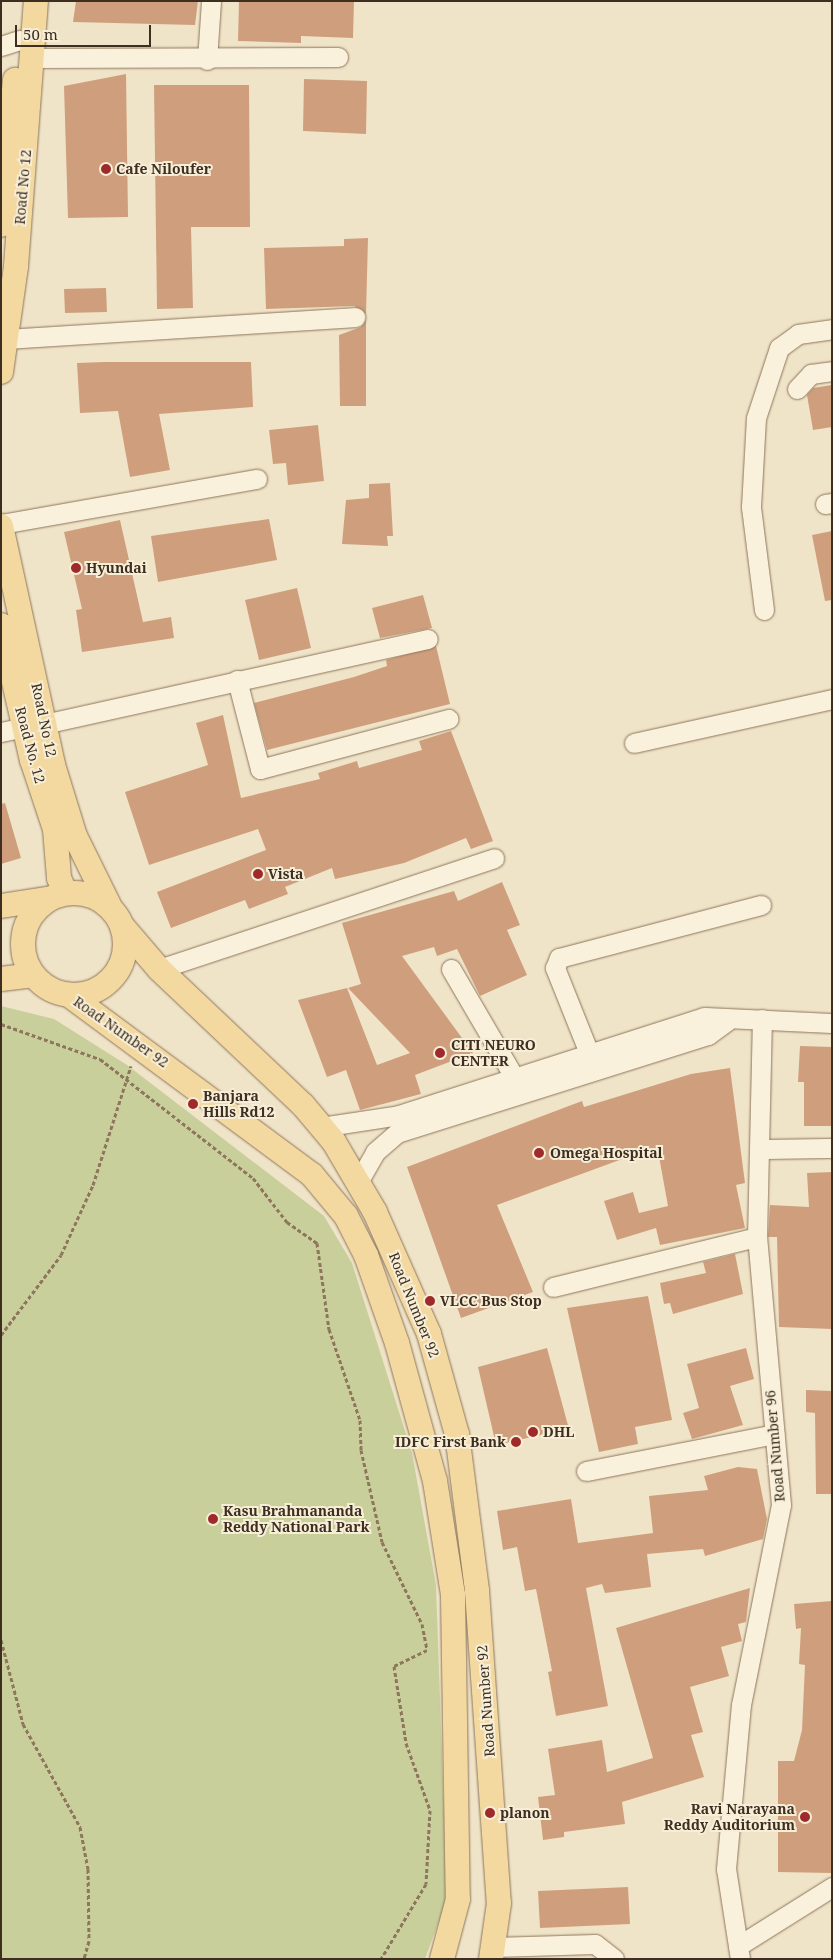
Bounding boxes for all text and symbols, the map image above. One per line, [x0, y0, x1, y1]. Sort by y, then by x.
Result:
scale bar [18, 15, 154, 47]
text: 50 m [23, 24, 58, 44]
street label: Road No 12 [11, 149, 35, 225]
place label: Cafe Niloufer [116, 161, 211, 177]
marker: Cafe Niloufer [100, 163, 112, 175]
place label: Hyundai [86, 560, 147, 576]
marker: Hyundai [70, 562, 82, 574]
street label: Road No 12 [28, 681, 60, 759]
street label: Road No. 12 [12, 705, 48, 785]
place label: Vista [268, 866, 304, 882]
marker: Vista [252, 868, 264, 880]
street label: Road Number 92 [70, 993, 172, 1071]
place label: CITI NEURO CENTER [451, 1037, 536, 1070]
marker: CITI NEURO CENTER [433, 1046, 447, 1060]
place label: Banjara Hills Rd12 [203, 1088, 274, 1120]
marker: Banjara Hills Rd12 [187, 1098, 199, 1110]
place label: Omega Hospital [550, 1145, 662, 1161]
marker: Omega Hospital [532, 1146, 546, 1160]
street label: Road Number 92 [385, 1250, 443, 1360]
place label: VLCC Bus Stop [440, 1293, 542, 1309]
marker: VLCC Bus Stop [424, 1295, 436, 1307]
street label: Road Number 96 [762, 1389, 788, 1503]
place label: DHL [543, 1424, 574, 1440]
marker: DHL [527, 1426, 539, 1438]
place label: IDFC First Bank [395, 1434, 506, 1450]
marker: IDFC First Bank [510, 1436, 522, 1448]
place label: Kasu Brahmananda Reddy National Park [223, 1503, 369, 1535]
marker: Kasu Brahmananda Reddy National Park [207, 1513, 219, 1525]
street label: Road Number 92 [474, 1644, 498, 1758]
place label: Ravi Narayana Reddy Auditorium [664, 1801, 795, 1834]
place label: planon [500, 1805, 550, 1821]
marker: planon [484, 1807, 496, 1819]
marker: Ravi Narayana Reddy Auditorium [799, 1811, 811, 1823]

